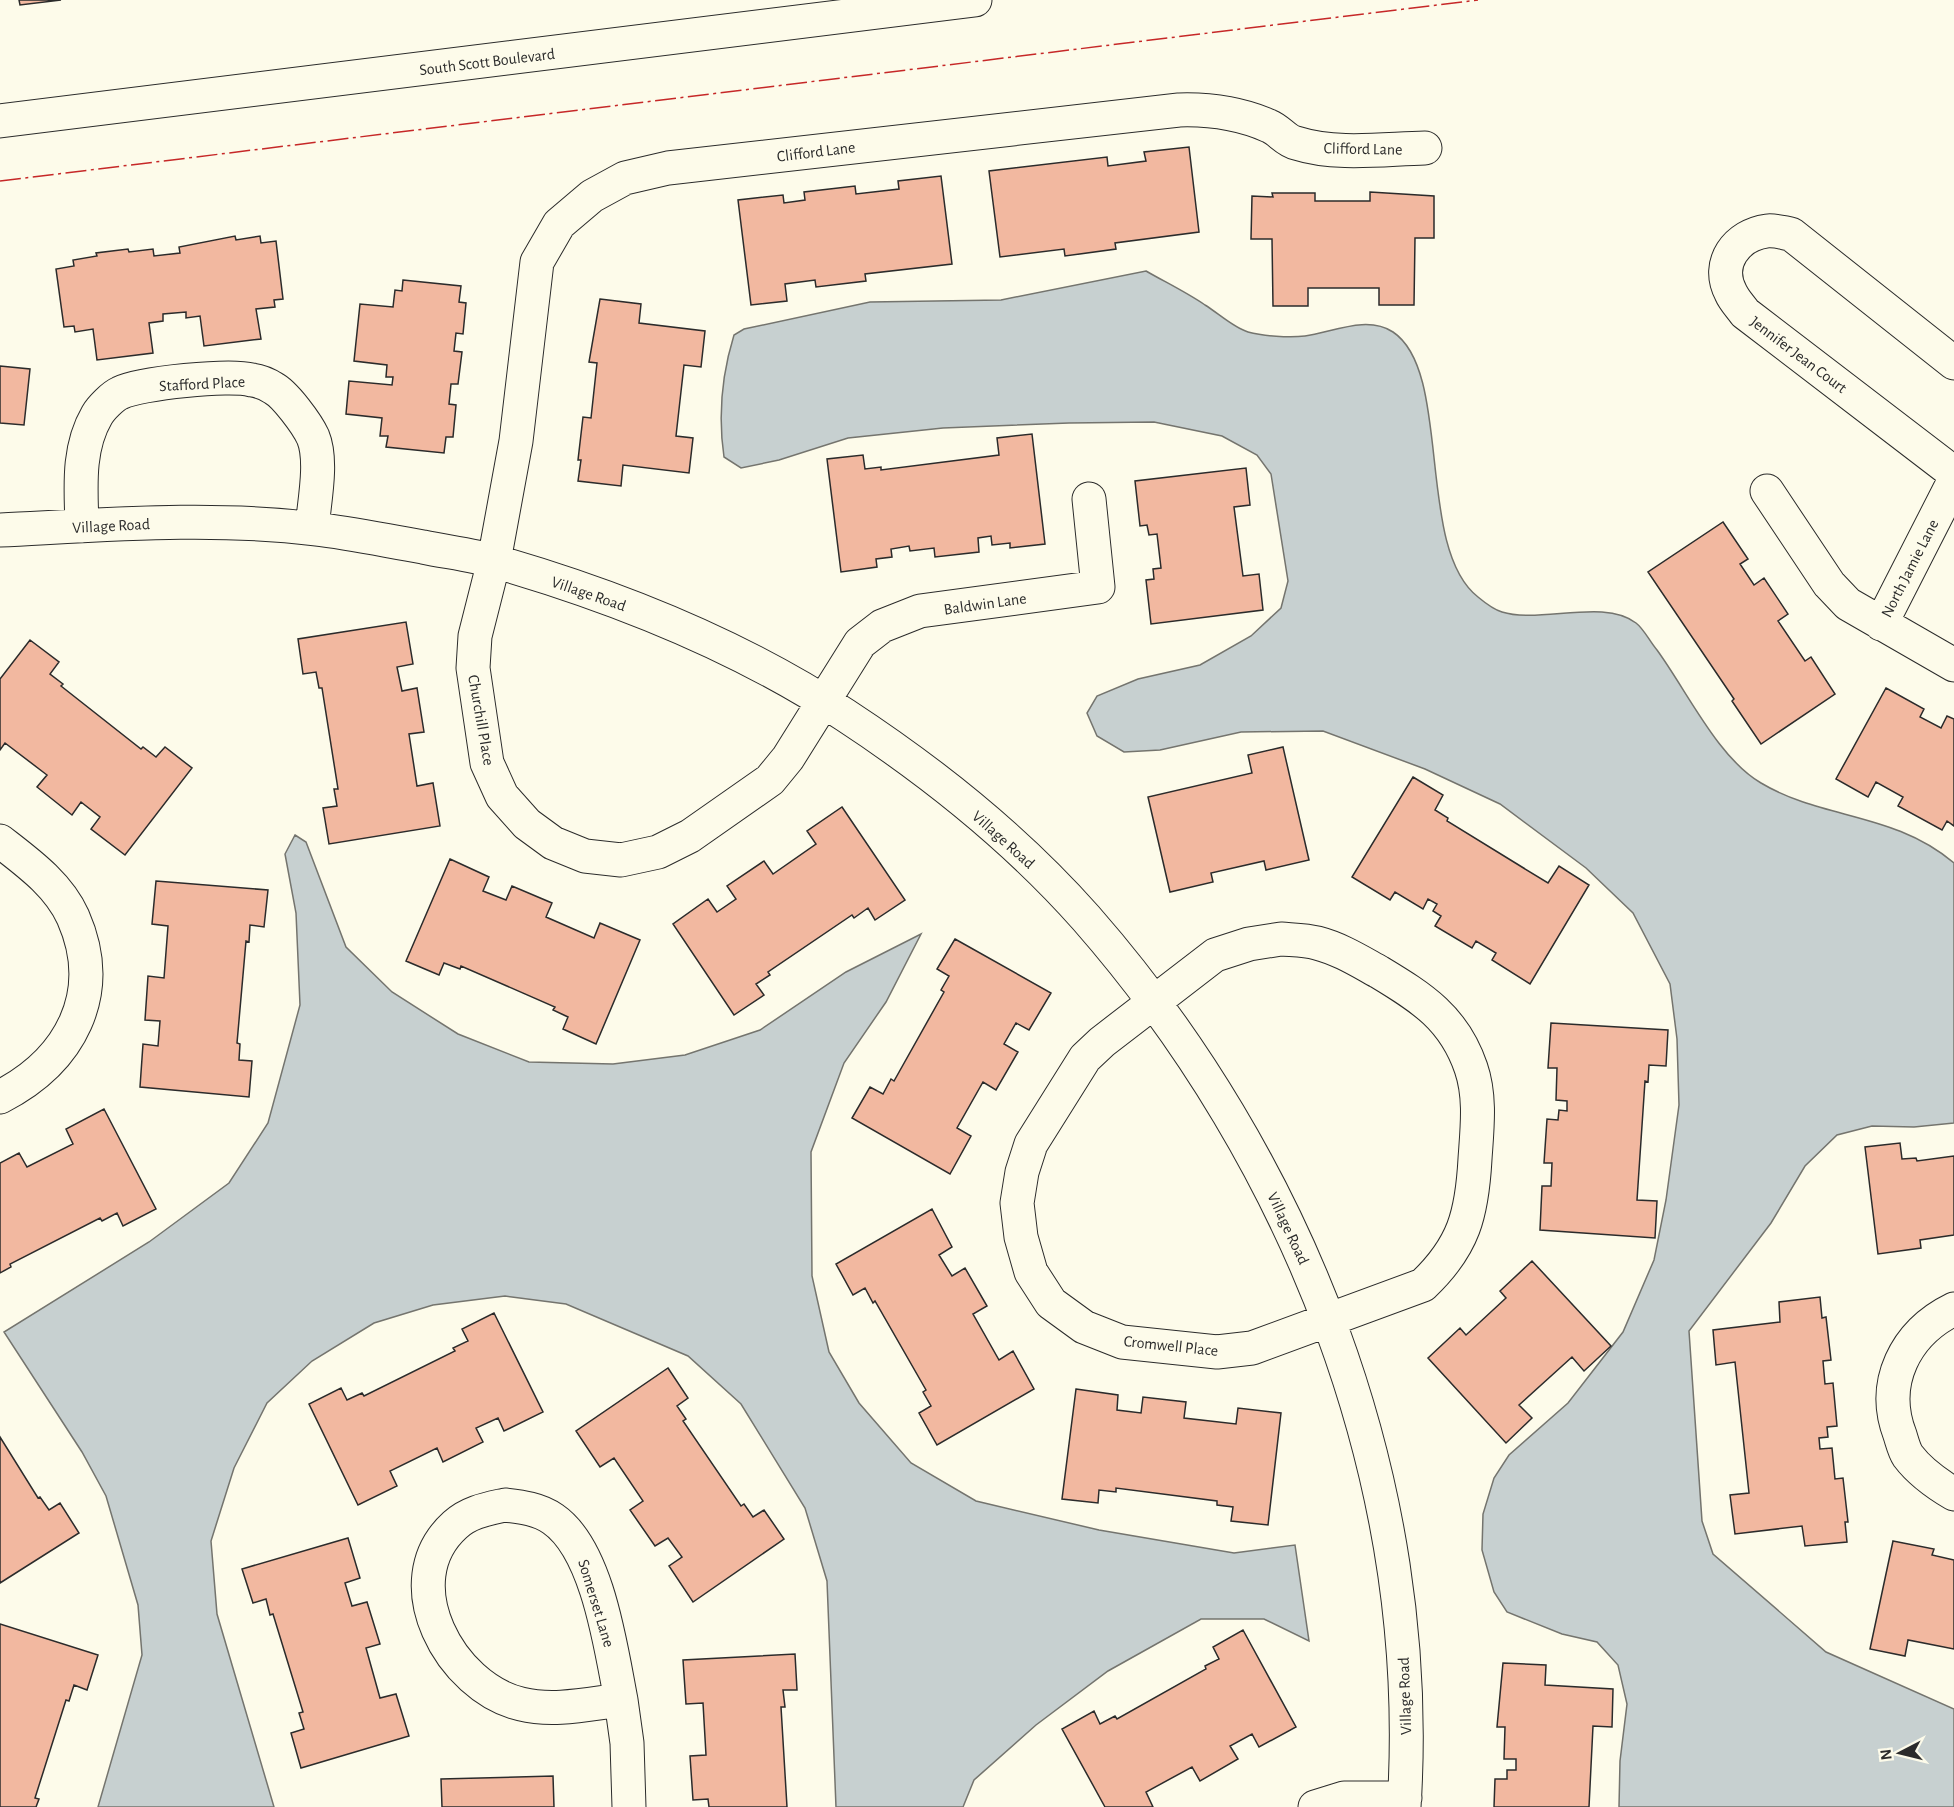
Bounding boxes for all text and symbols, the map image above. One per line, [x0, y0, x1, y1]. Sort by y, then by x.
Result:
street label: South Scott Boulevard [418, 46, 556, 78]
street label: Clifford Lane [776, 139, 856, 165]
street label: Clifford Lane [1323, 140, 1403, 158]
street label: Jennifer Jean Court [1747, 313, 1850, 396]
street label: Stafford Place [159, 374, 246, 394]
street label: Village Road [72, 516, 150, 536]
street label: North Jamie Lane [1878, 517, 1941, 620]
street label: Village Road [549, 574, 628, 614]
street label: Baldwin Lane [943, 590, 1027, 618]
street label: Churchill Place [465, 674, 497, 767]
street label: Village Road [969, 808, 1038, 872]
street label: Village Road [1264, 1190, 1312, 1267]
street label: Cromwell Place [1123, 1333, 1219, 1359]
street label: Somerset Lane [575, 1558, 617, 1649]
street label: Village Road [1396, 1657, 1414, 1735]
north arrow [1870, 1723, 1930, 1783]
text: N [1877, 1748, 1895, 1761]

